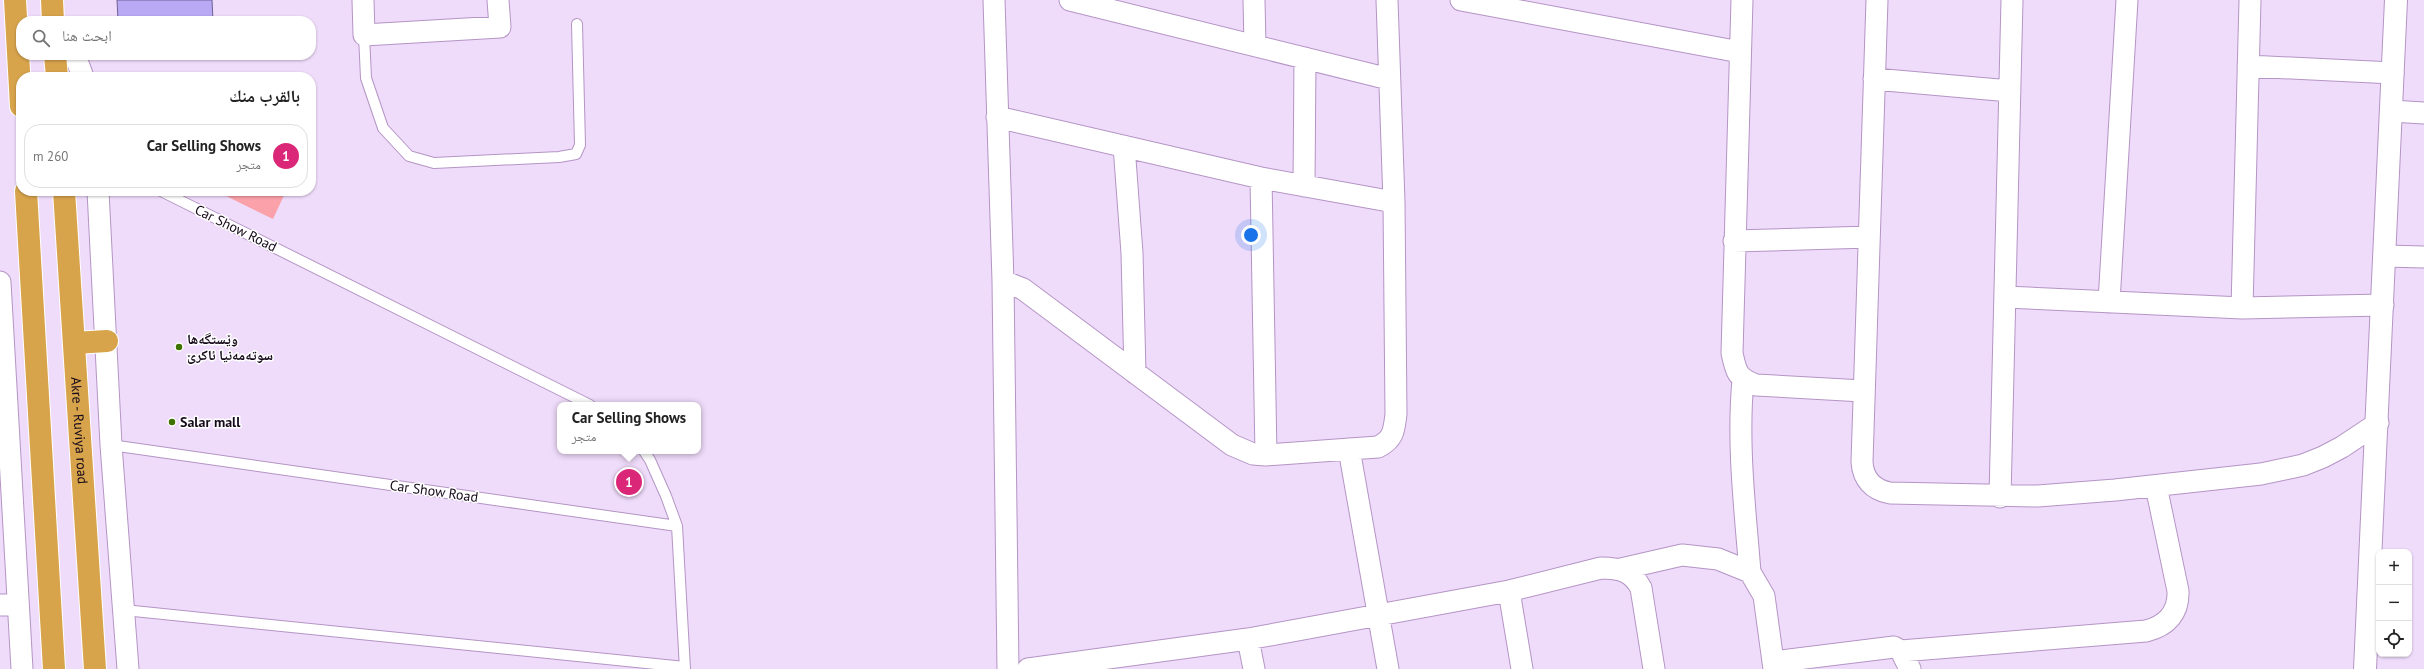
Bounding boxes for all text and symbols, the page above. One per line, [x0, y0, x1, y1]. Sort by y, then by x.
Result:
search box [16, 16, 316, 60]
text: ابحث هنا [62, 26, 112, 45]
icon: search [30, 27, 52, 49]
text: بالقرب منك [229, 85, 300, 107]
text: Car Selling Shows [147, 136, 261, 155]
text: 260 m [33, 148, 68, 165]
text: 1 [282, 148, 290, 165]
text: متجر [236, 156, 261, 173]
street label: Car Show Road [192, 200, 280, 256]
your location [1241, 225, 1261, 245]
place label: وێستگەها سوتەمەنیا ئاکرێ [187, 330, 273, 364]
marker: وێستگەها سوتەمەنیا ئاکرێ [174, 342, 184, 352]
street label: Akre - Ruviya road [67, 376, 92, 485]
popup [557, 402, 701, 454]
text: Car Selling Shows [572, 408, 686, 427]
place label: Salar mall [180, 413, 241, 431]
marker: Salar mall [167, 417, 177, 427]
text: متجر [572, 428, 596, 445]
pin: 1 [616, 467, 642, 497]
street label: Car Show Road [389, 476, 479, 506]
map controls [2376, 549, 2412, 657]
button: + [2376, 549, 2412, 585]
button: − [2376, 585, 2412, 621]
button: locate [2376, 621, 2412, 657]

